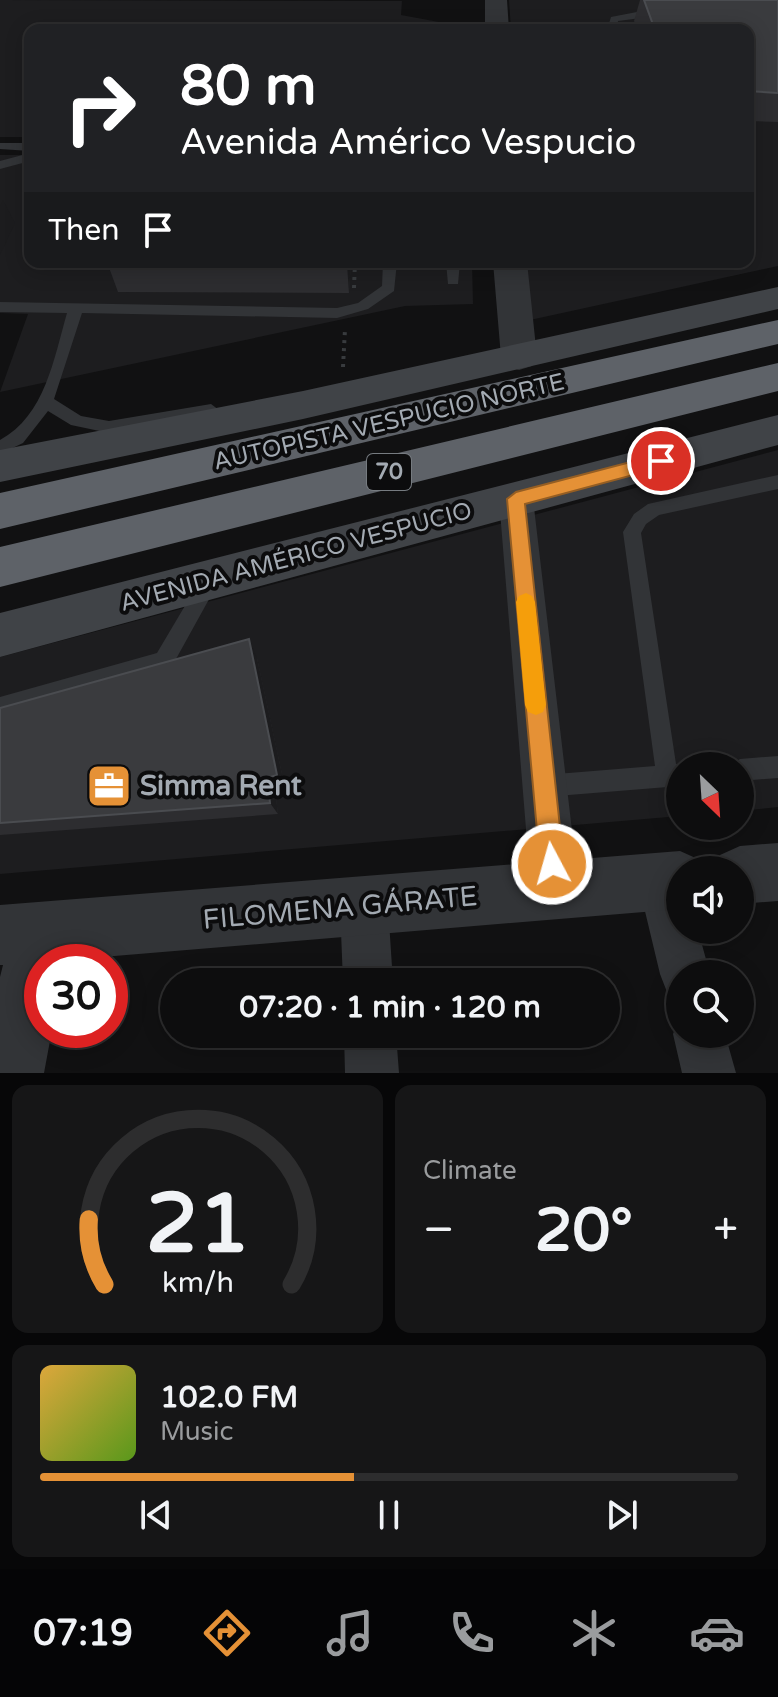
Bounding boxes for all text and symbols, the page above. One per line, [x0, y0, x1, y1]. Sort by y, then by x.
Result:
text: 80 m [180, 53, 316, 120]
icon: right [48, 56, 152, 160]
text: Avenida Américo Vespucio [180, 121, 636, 164]
icon: arrive [136, 208, 180, 252]
text: Then [48, 212, 120, 249]
street label: AUTOPISTA VESPUCIO NORTE [211, 367, 567, 477]
pin [627, 427, 695, 495]
icon: arrive [639, 439, 683, 483]
road number: 70 [367, 454, 411, 490]
street label: AVENIDA AMÉRICO VESPUCIO [117, 495, 475, 618]
north arrow [666, 752, 754, 840]
map controls [666, 752, 754, 1048]
office icon: Simma Rent [85, 762, 133, 810]
place label: Simma Rent [140, 769, 302, 803]
position arrow [510, 822, 594, 906]
button: sound [666, 856, 754, 944]
street label: FILOMENA GÁRATE [201, 879, 479, 937]
speed limit sign: 30 [24, 944, 128, 1048]
button: search [666, 960, 754, 1048]
text: 07:20 · 1 min · 120 m [239, 989, 541, 1026]
text: Climate [423, 1155, 517, 1186]
text: 21 [145, 1175, 250, 1275]
text: 20° [535, 1195, 633, 1267]
text: − [423, 1204, 454, 1257]
text: + [713, 1204, 738, 1257]
text: km/h [162, 1266, 233, 1300]
text: 102.0 FM [160, 1379, 298, 1416]
text: Music [160, 1416, 233, 1447]
icon: previous [134, 1493, 178, 1537]
icon: pause [367, 1493, 411, 1537]
icon: next [600, 1493, 644, 1537]
icon: directions [199, 1605, 255, 1661]
icon: music [322, 1605, 378, 1661]
icon: phone [444, 1605, 500, 1661]
icon: climate [566, 1605, 622, 1661]
icon: car [689, 1605, 745, 1661]
text: 07:19 [33, 1612, 133, 1655]

